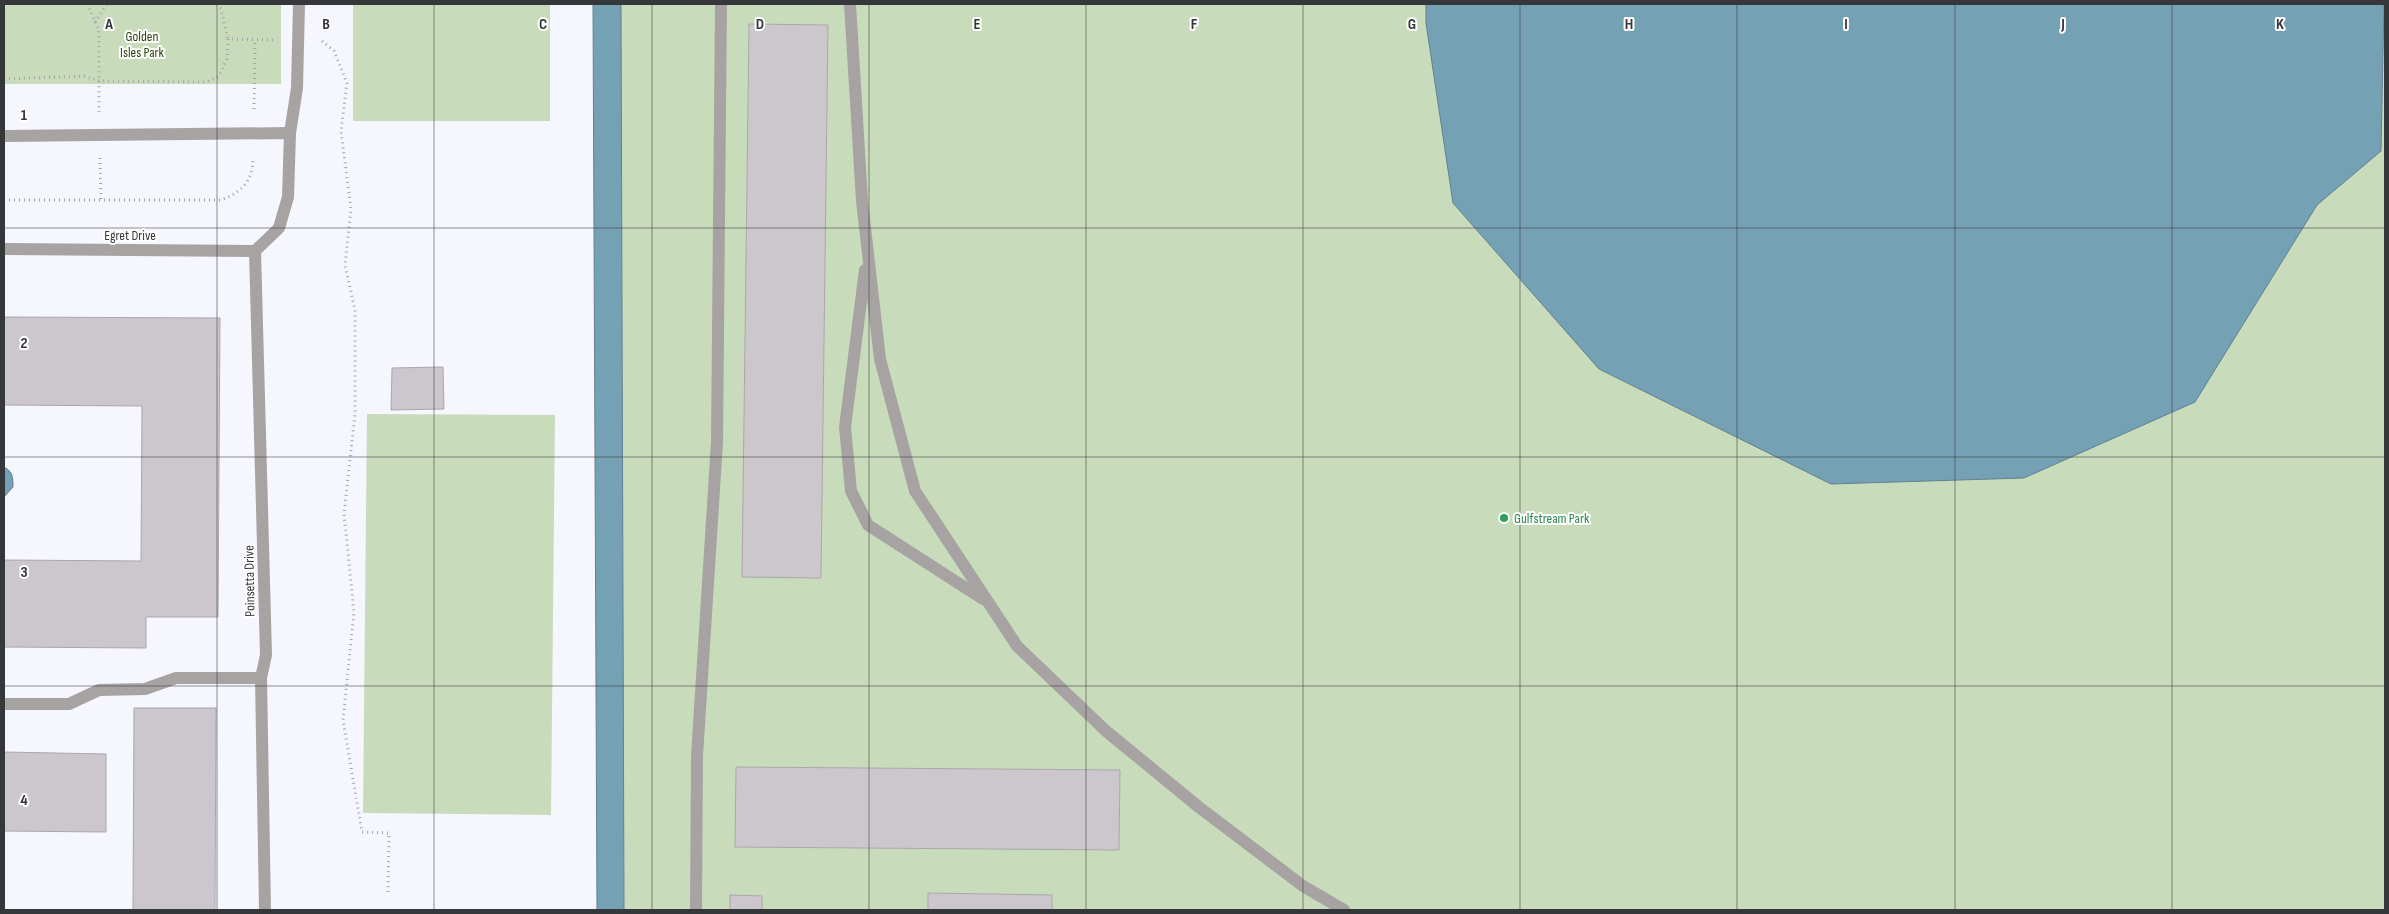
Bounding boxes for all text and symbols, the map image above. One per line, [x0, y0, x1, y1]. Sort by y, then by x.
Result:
text: A [104, 15, 113, 34]
text: B [322, 15, 330, 34]
text: C [539, 15, 547, 34]
text: D [756, 15, 764, 34]
text: E [974, 15, 981, 34]
text: F [1191, 15, 1198, 34]
text: G [1408, 15, 1416, 34]
text: H [1625, 15, 1633, 34]
text: I [1844, 15, 1848, 34]
text: J [2060, 15, 2065, 34]
text: K [2276, 15, 2284, 34]
park label: Golden Isles Park [120, 28, 165, 61]
text: 1 [21, 106, 28, 125]
street label: Egret Drive [104, 227, 156, 244]
text: 2 [20, 334, 28, 353]
place label: Gulfstream Park [1514, 510, 1590, 527]
marker: Gulfstream Park [1498, 512, 1510, 524]
street label: Poinsetta Drive [240, 545, 259, 617]
text: 3 [20, 563, 28, 582]
text: 4 [20, 791, 28, 810]

